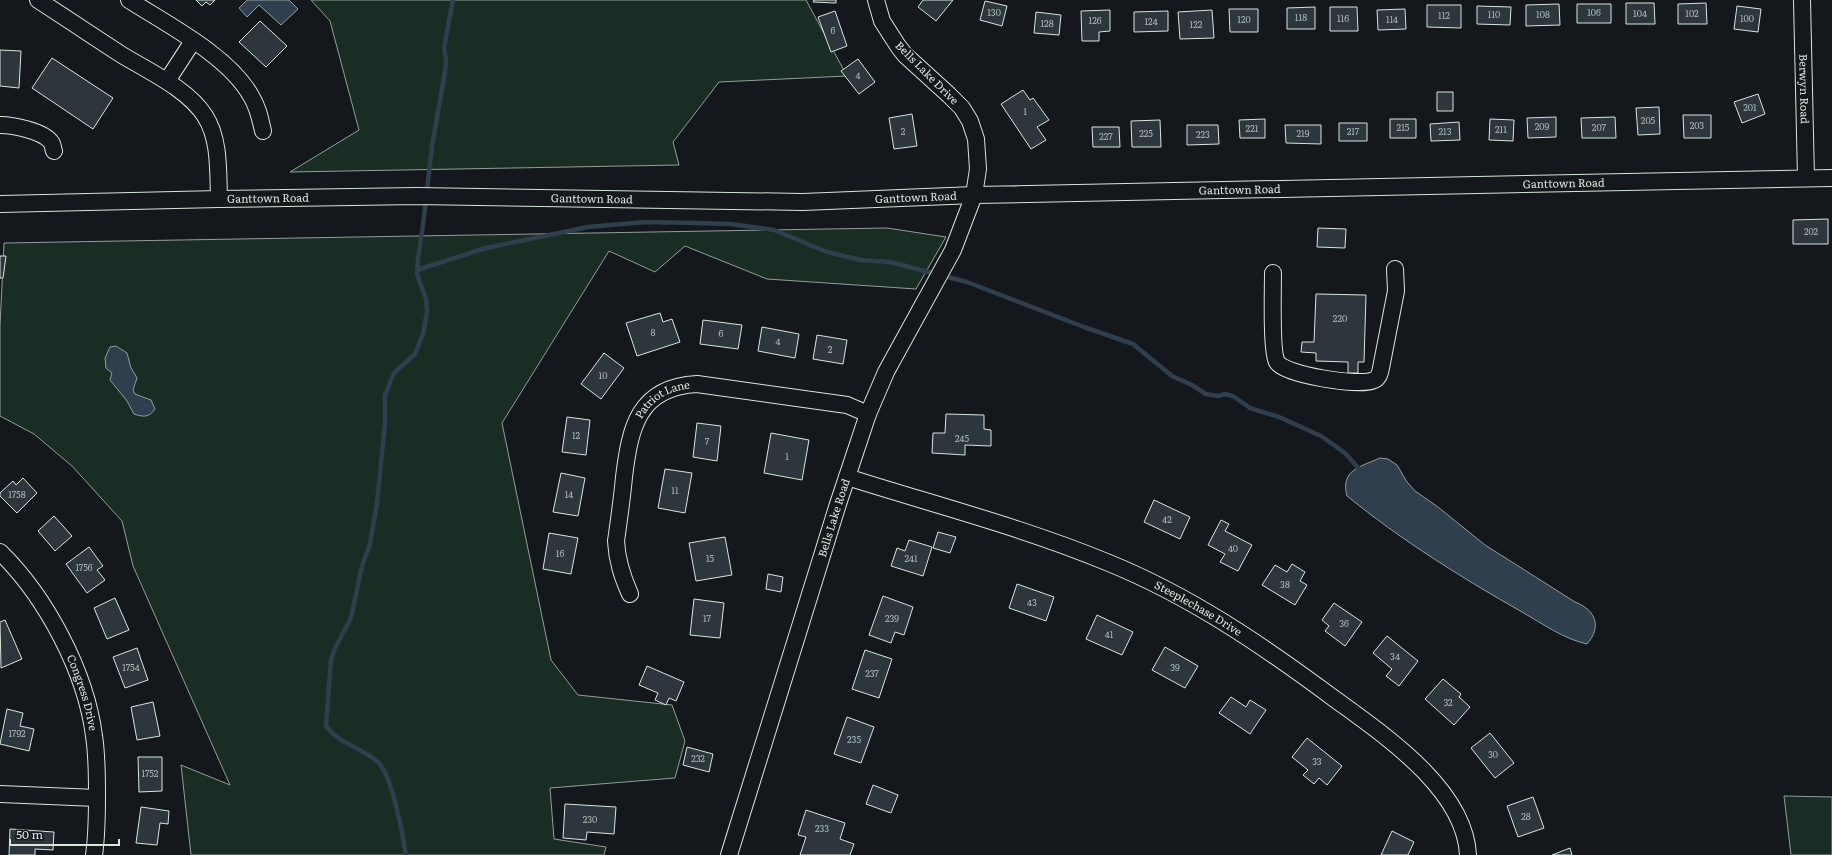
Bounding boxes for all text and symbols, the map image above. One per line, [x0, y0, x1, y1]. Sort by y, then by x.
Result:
house number: 130 [987, 5, 1001, 19]
house number: 106 [1587, 5, 1601, 19]
house number: 104 [1633, 6, 1647, 20]
house number: 102 [1685, 6, 1699, 20]
house number: 110 [1488, 7, 1500, 21]
house number: 108 [1536, 7, 1550, 21]
house number: 112 [1438, 8, 1450, 22]
house number: 118 [1295, 10, 1307, 24]
house number: 116 [1337, 11, 1349, 25]
house number: 100 [1740, 11, 1754, 25]
house number: 120 [1237, 12, 1251, 26]
house number: 114 [1386, 12, 1398, 26]
house number: 126 [1088, 13, 1102, 27]
house number: 124 [1144, 14, 1158, 28]
house number: 128 [1040, 16, 1054, 30]
house number: 122 [1190, 17, 1203, 31]
house number: 6 [831, 23, 836, 37]
street label: Bells Lake Drive [892, 37, 963, 108]
street label: Berwyn Road [1796, 54, 1814, 124]
house number: 4 [856, 68, 861, 82]
house number: 201 [1743, 100, 1757, 114]
house number: 1 [1023, 104, 1027, 118]
house number: 205 [1641, 113, 1656, 127]
house number: 203 [1690, 118, 1704, 132]
house number: 209 [1535, 119, 1550, 133]
house number: 215 [1397, 120, 1410, 134]
house number: 207 [1592, 120, 1607, 134]
house number: 221 [1246, 121, 1259, 135]
house number: 211 [1495, 122, 1507, 136]
house number: 2 [901, 124, 906, 138]
house number: 217 [1347, 124, 1360, 138]
house number: 213 [1438, 124, 1452, 138]
house number: 225 [1139, 126, 1153, 140]
house number: 219 [1297, 126, 1310, 140]
house number: 223 [1196, 127, 1210, 141]
house number: 227 [1099, 129, 1113, 143]
street label: Ganttown Road [1522, 174, 1605, 191]
street label: Ganttown Road [1199, 180, 1281, 198]
street label: Ganttown Road [874, 187, 957, 206]
street label: Ganttown Road [227, 189, 309, 206]
street label: Ganttown Road [551, 189, 633, 206]
house number: 202 [1804, 224, 1819, 238]
house number: 220 [1333, 311, 1347, 325]
house number: 8 [651, 325, 656, 339]
house number: 6 [719, 326, 724, 340]
house number: 4 [776, 334, 781, 348]
house number: 2 [828, 342, 833, 356]
house number: 10 [599, 368, 607, 382]
street label: Patriot Lane [630, 376, 691, 421]
house number: 12 [572, 428, 581, 442]
house number: 245 [955, 431, 969, 445]
house number: 7 [705, 434, 710, 448]
house number: 1 [785, 449, 789, 463]
street label: Bells Lake Road [813, 476, 853, 559]
house number: 11 [671, 483, 679, 497]
house number: 1758 [8, 487, 26, 501]
house number: 14 [565, 487, 573, 501]
house number: 42 [1162, 512, 1172, 526]
house number: 40 [1228, 541, 1238, 555]
house number: 16 [556, 546, 564, 560]
house number: 15 [706, 551, 715, 565]
house number: 241 [904, 551, 918, 565]
house number: 1756 [75, 560, 93, 574]
street label: Steeplechase Drive [1152, 576, 1246, 639]
house number: 38 [1280, 577, 1290, 591]
house number: 43 [1027, 595, 1037, 609]
house number: 17 [703, 611, 711, 625]
house number: 239 [885, 611, 899, 625]
house number: 36 [1339, 616, 1349, 630]
house number: 41 [1105, 627, 1114, 641]
house number: 34 [1390, 649, 1400, 663]
street label: Congress Drive [64, 652, 102, 732]
house number: 1754 [122, 660, 140, 674]
house number: 39 [1170, 660, 1180, 674]
house number: 237 [865, 666, 879, 680]
house number: 32 [1443, 695, 1453, 709]
house number: 1792 [8, 726, 26, 740]
house number: 235 [847, 732, 861, 746]
house number: 30 [1488, 747, 1498, 761]
house number: 232 [691, 751, 705, 765]
house number: 33 [1312, 754, 1322, 768]
house number: 1752 [142, 766, 159, 780]
house number: 28 [1521, 809, 1531, 823]
house number: 230 [583, 812, 597, 826]
scale bar [10, 821, 119, 847]
house number: 233 [815, 821, 829, 835]
text: 50 m [16, 825, 43, 843]

